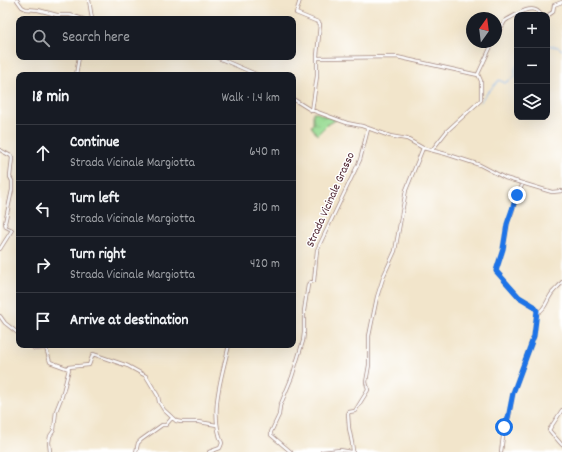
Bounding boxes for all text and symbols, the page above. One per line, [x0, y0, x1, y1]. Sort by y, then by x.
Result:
north arrow [466, 12, 502, 48]
map controls [514, 12, 550, 120]
button: + [514, 12, 550, 48]
search box [16, 16, 296, 60]
icon: search [30, 27, 52, 49]
text: Search here [62, 27, 130, 49]
button: − [514, 48, 550, 84]
button: layers [514, 84, 550, 120]
text: 18 min [32, 86, 69, 110]
text: Walk · 1.4 km [221, 89, 280, 108]
text: Continue [70, 132, 119, 154]
icon: ahead [32, 142, 54, 164]
text: 640 m [249, 143, 280, 162]
street label: Strada Vicinale Grasso [302, 150, 360, 250]
text: Strada Vicinale Margiotta [70, 154, 195, 173]
route end [508, 186, 526, 204]
text: Turn left [70, 188, 119, 210]
icon: left [32, 198, 54, 220]
text: 310 m [252, 199, 280, 218]
text: Strada Vicinale Margiotta [70, 210, 195, 229]
text: Turn right [70, 244, 126, 266]
icon: right [32, 254, 54, 276]
text: 420 m [250, 255, 280, 274]
text: Strada Vicinale Margiotta [70, 266, 195, 285]
icon: arrive [32, 310, 54, 332]
text: Arrive at destination [70, 310, 188, 332]
route start [495, 418, 513, 436]

